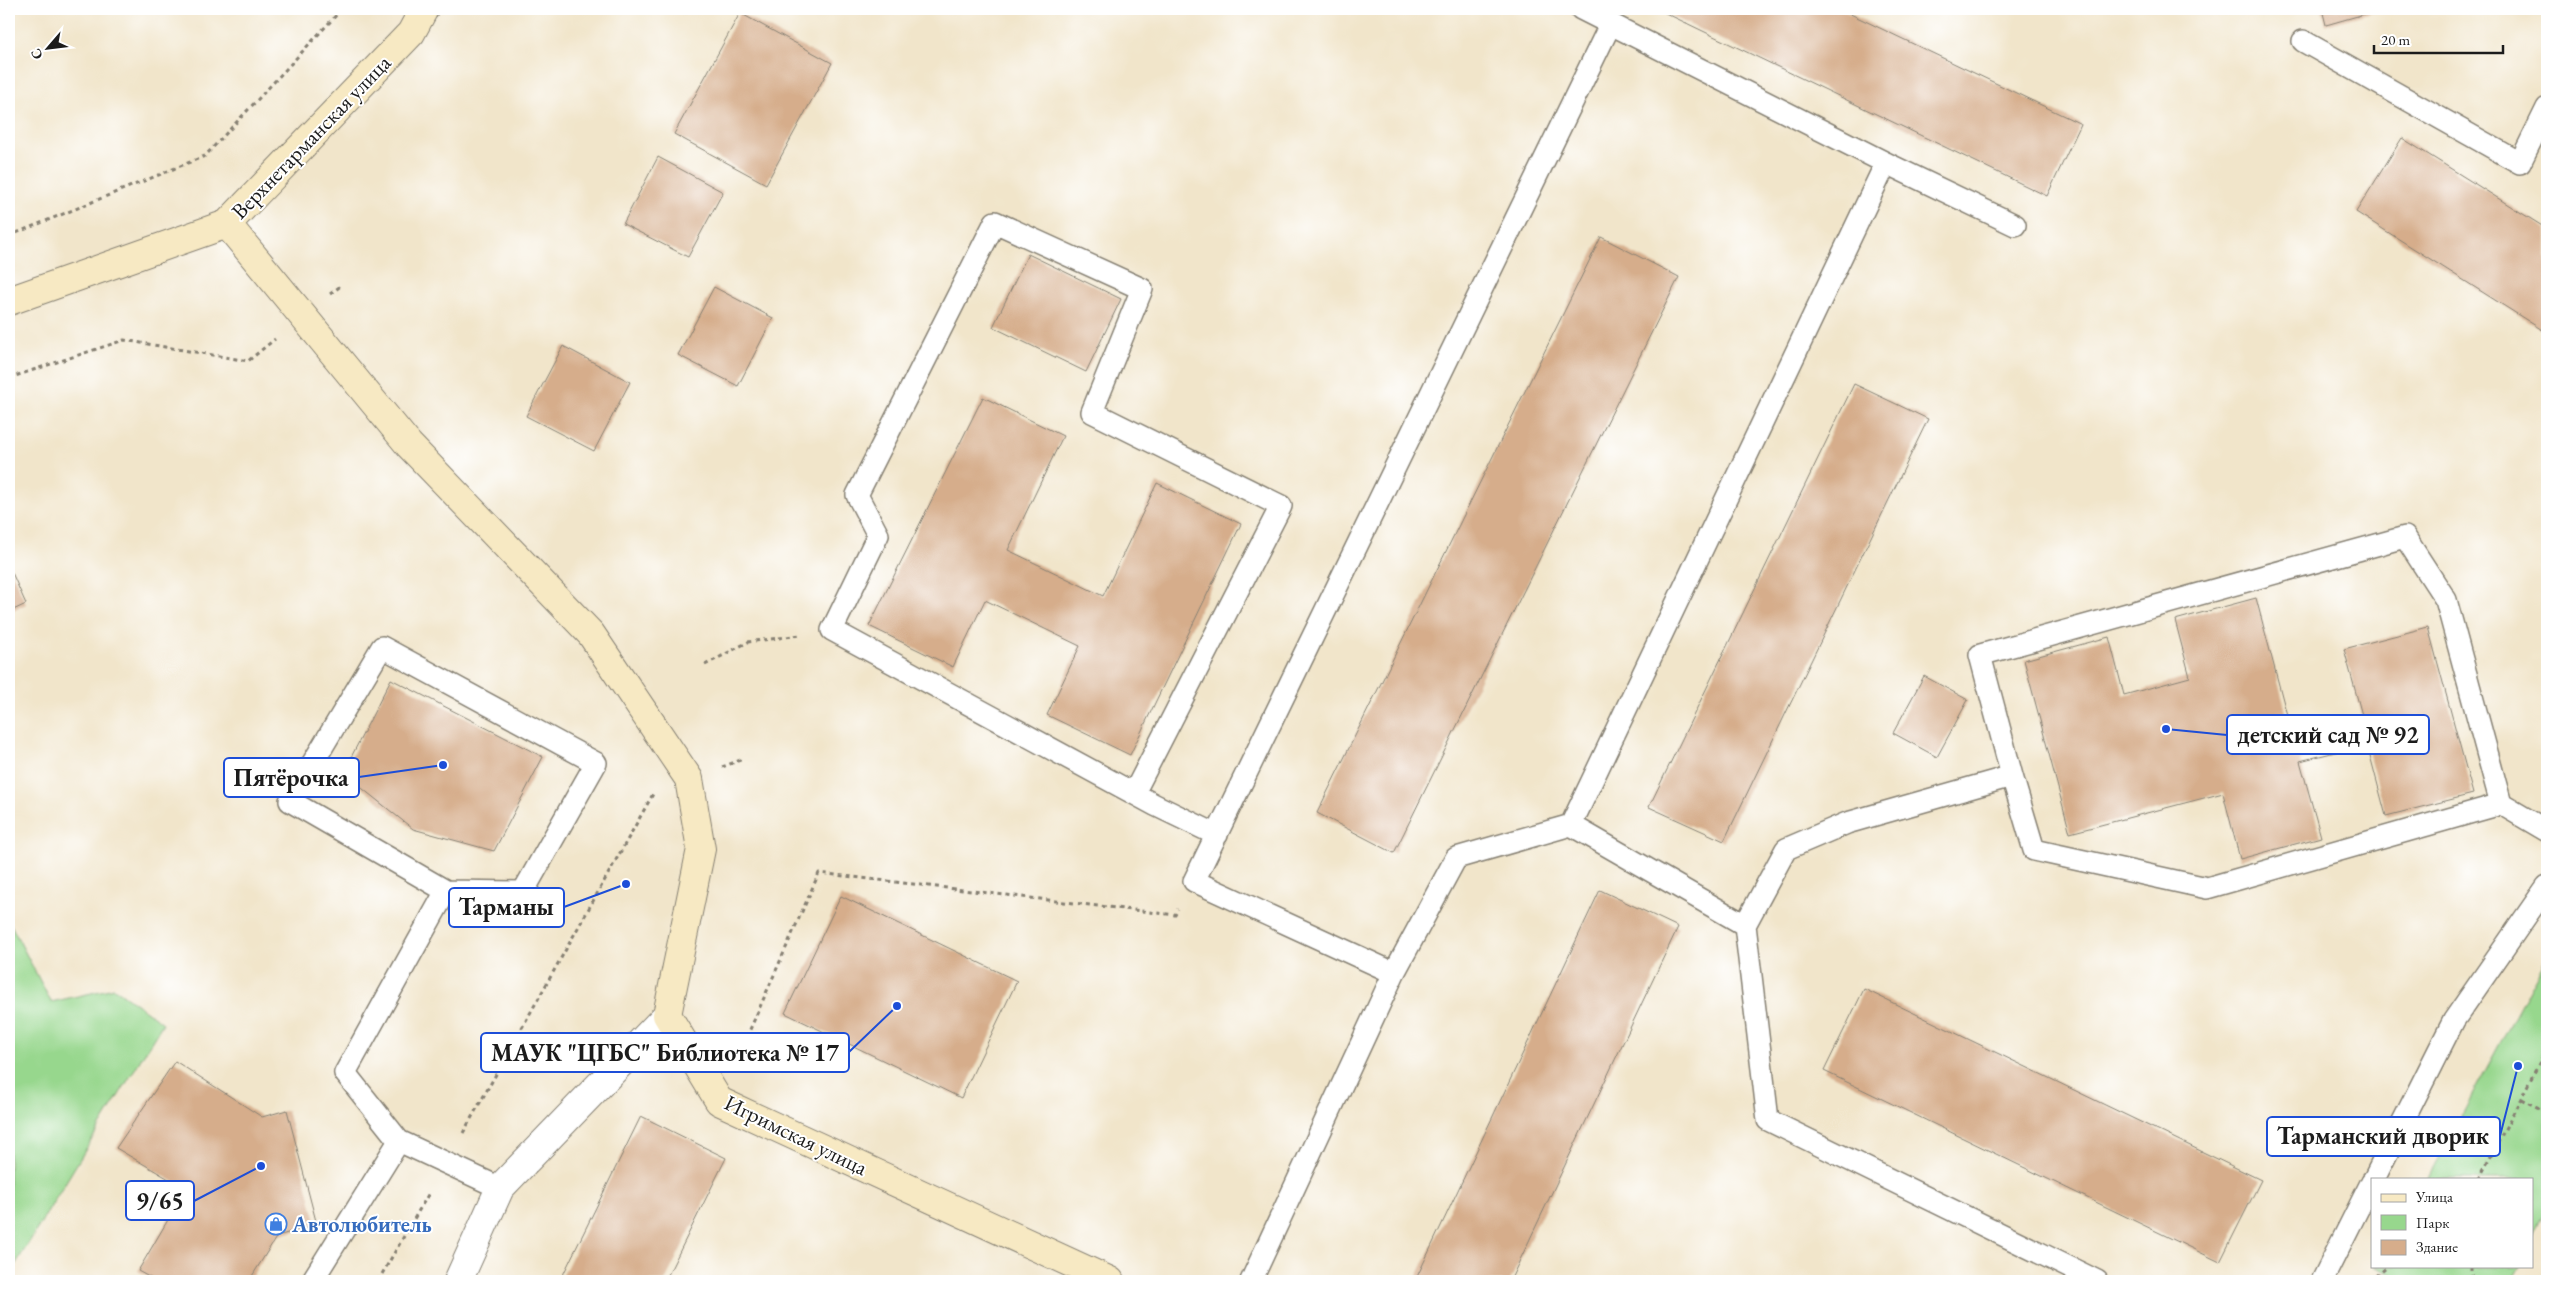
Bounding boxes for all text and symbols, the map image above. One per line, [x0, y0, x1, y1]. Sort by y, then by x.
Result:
north arrow [22, 22, 72, 72]
scale bar [2374, 22, 2502, 54]
text: 20 m [2381, 30, 2410, 49]
text: С [26, 45, 47, 63]
street label: Верхнетарманская улица [225, 48, 397, 225]
callout: детский сад № 92 [2227, 715, 2429, 754]
text: детский сад № 92 [2237, 719, 2419, 750]
callout: Пятёрочка [224, 758, 359, 797]
text: Пятёрочка [234, 762, 349, 793]
callout: Тарманы [449, 888, 564, 927]
text: Тарманы [458, 891, 554, 922]
callout: МАУК "ЦГБС" Библиотека № 17 [481, 1033, 849, 1072]
text: МАУК "ЦГБС" Библиотека № 17 [491, 1037, 839, 1068]
street label: Игримская улица [720, 1088, 872, 1182]
callout: Тарманский дворик [2267, 1117, 2500, 1156]
text: Тарманский дворик [2277, 1120, 2490, 1151]
legend [2371, 1178, 2534, 1268]
callout: 9/65 [126, 1181, 194, 1220]
text: 9/65 [136, 1185, 184, 1216]
text: Улица [2415, 1187, 2453, 1206]
place label: Автолюбитель [291, 1210, 432, 1239]
shop icon: Автолюбитель [264, 1212, 288, 1236]
text: Парк [2416, 1213, 2449, 1232]
text: Здание [2416, 1237, 2458, 1256]

